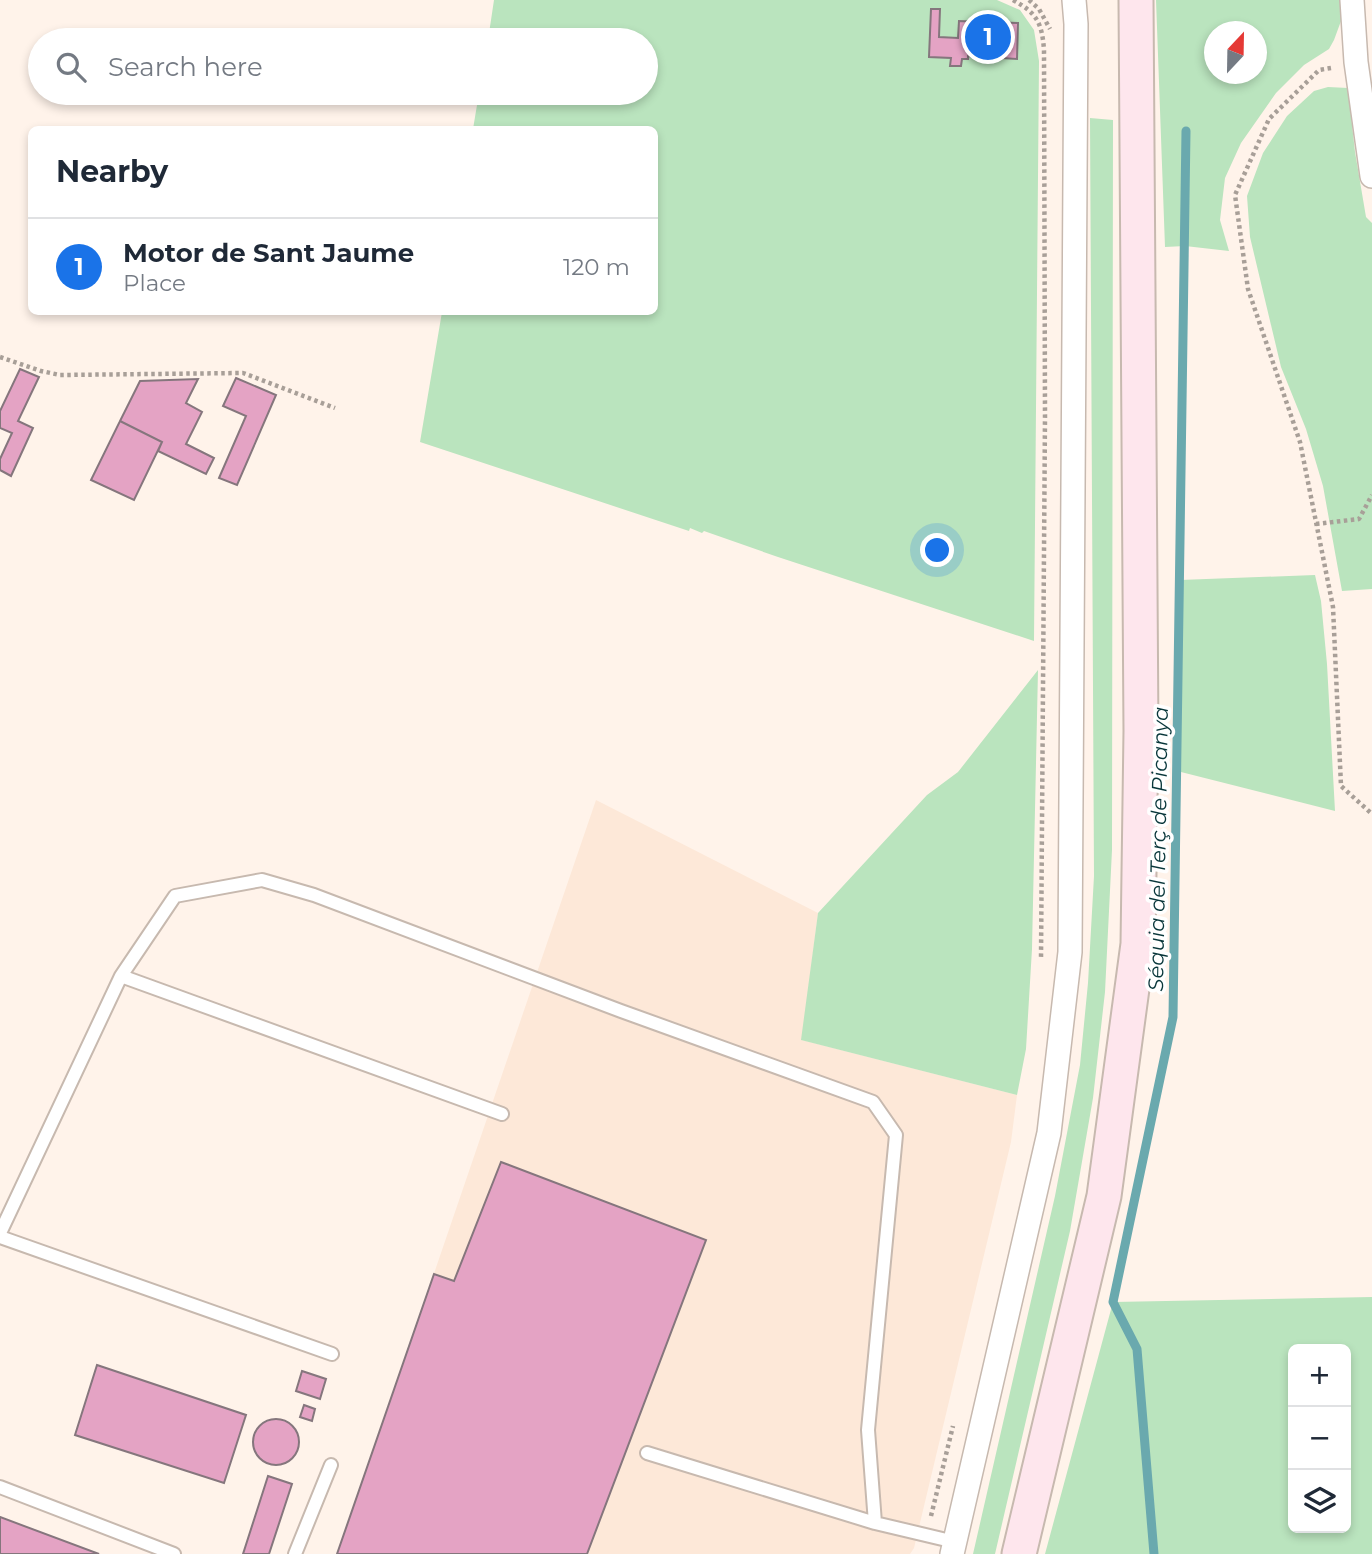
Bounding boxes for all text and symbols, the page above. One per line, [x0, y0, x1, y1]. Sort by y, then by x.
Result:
pin: 1 [965, 11, 1011, 63]
north arrow [1204, 21, 1267, 84]
search box [28, 28, 658, 105]
icon: search [52, 48, 90, 86]
text: Search here [108, 51, 263, 83]
text: Nearby [56, 153, 168, 190]
text: Motor de Sant Jaume [123, 237, 414, 269]
text: 1 [74, 253, 84, 281]
text: 120 m [563, 253, 630, 281]
text: Place [123, 269, 186, 297]
your location [920, 533, 954, 567]
water label: Séquia del Terç de Picanya [1143, 707, 1173, 991]
map controls [1288, 1344, 1351, 1533]
button: + [1288, 1344, 1351, 1407]
button: − [1288, 1407, 1351, 1470]
button: layers [1288, 1470, 1351, 1533]

